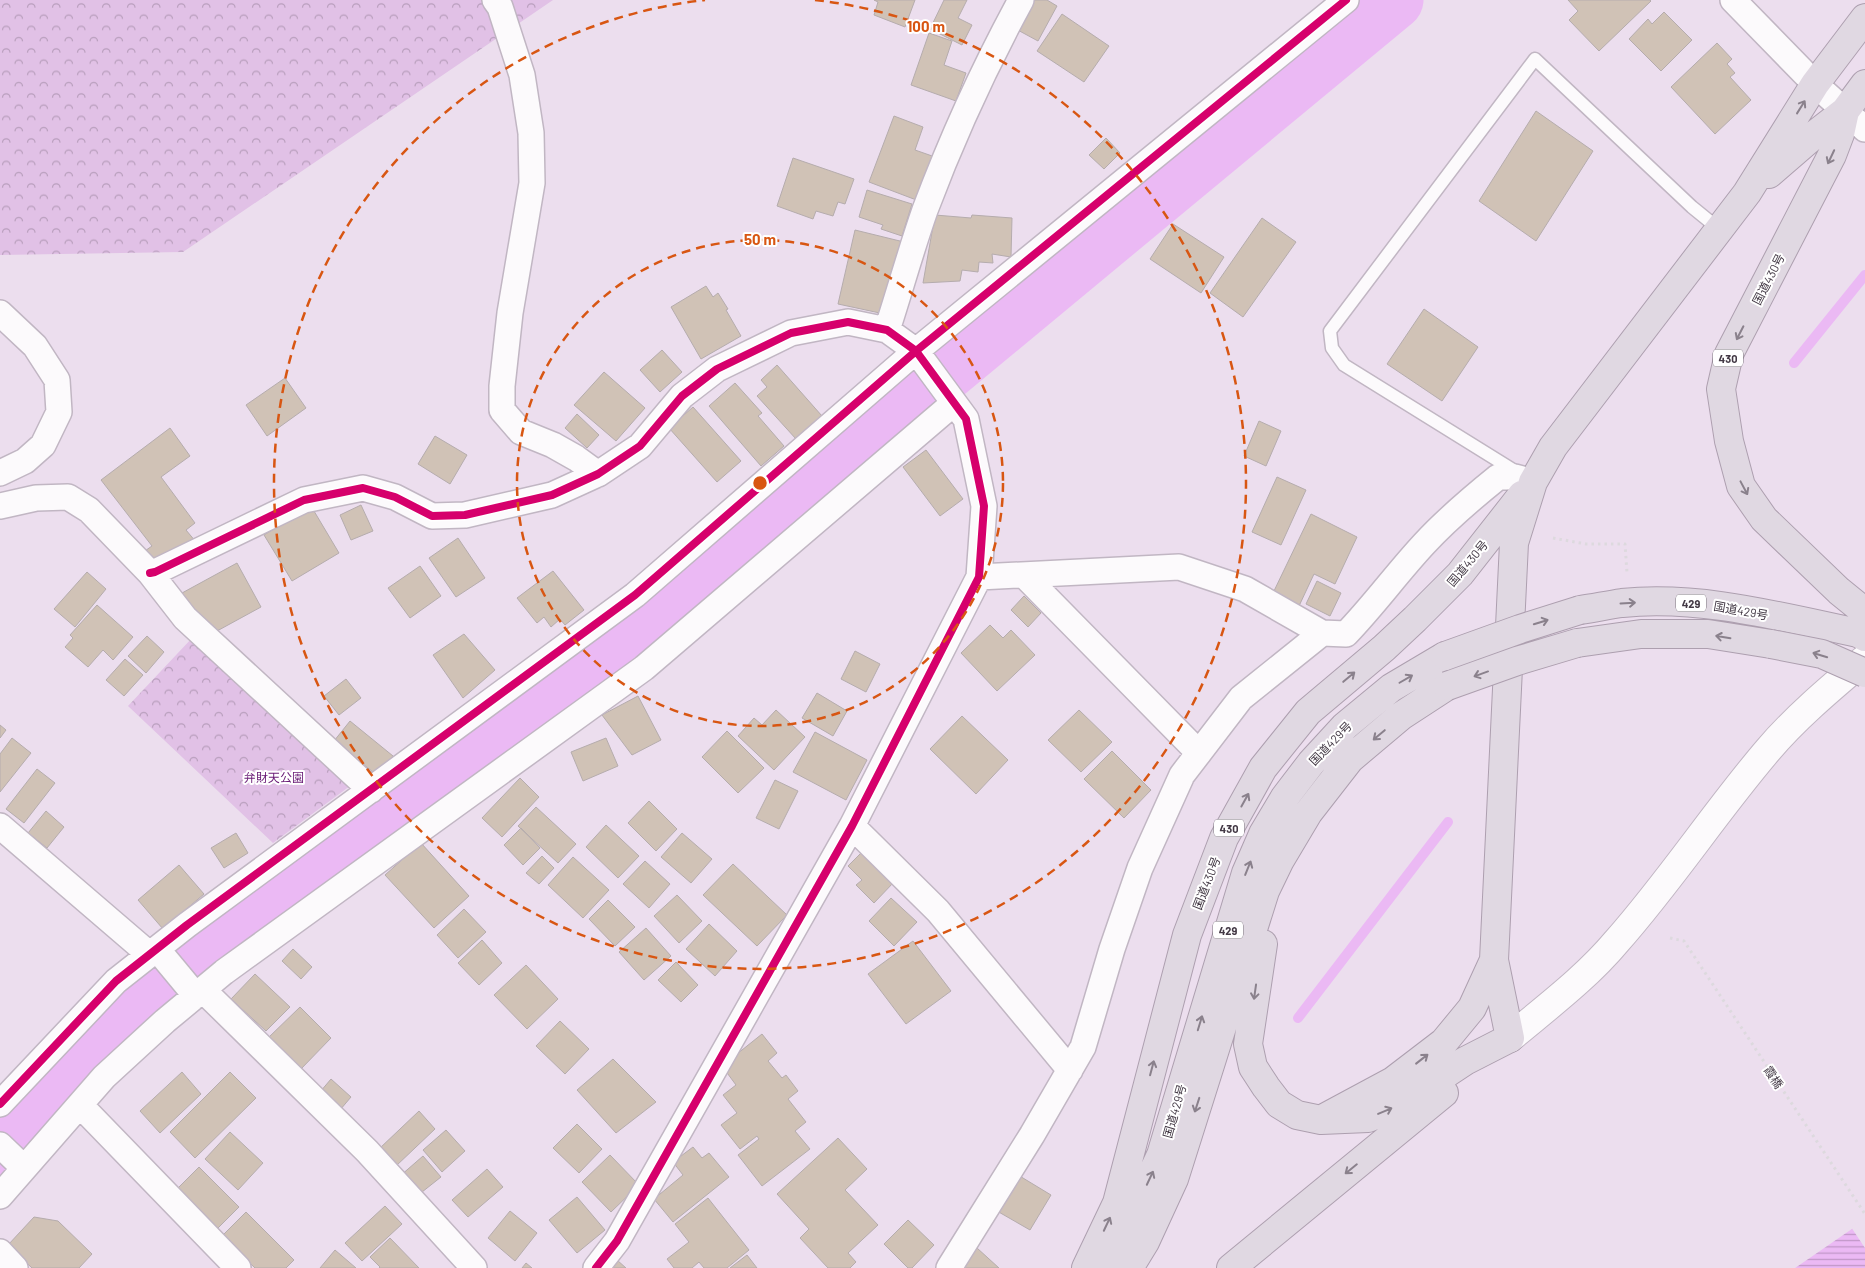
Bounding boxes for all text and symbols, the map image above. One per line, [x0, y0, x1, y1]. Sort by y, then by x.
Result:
text: 100 m [907, 17, 945, 35]
one-way arrow [1797, 100, 1807, 114]
one-way arrow [1825, 149, 1835, 164]
text: 50 m [744, 230, 776, 248]
street label: 国道430号 [1749, 251, 1787, 307]
one-way arrow [1735, 325, 1745, 340]
road number: 430 [1713, 349, 1743, 366]
centre of rings [751, 474, 769, 492]
one-way arrow [1739, 481, 1749, 496]
street label: 国道430号 [1444, 537, 1490, 589]
road number: 429 [1676, 594, 1706, 612]
street label: 国道429号 [1713, 598, 1769, 622]
one-way arrow [1620, 599, 1636, 608]
one-way arrow [1532, 617, 1548, 627]
one-way arrow [1715, 631, 1731, 641]
one-way arrow [1812, 649, 1828, 659]
one-way arrow [1474, 670, 1489, 679]
one-way arrow [1342, 672, 1355, 683]
one-way arrow [1398, 674, 1413, 684]
street label: 国道429号 [1306, 718, 1354, 768]
one-way arrow [1373, 729, 1386, 740]
park label: 弁財天公園 [244, 770, 304, 784]
one-way arrow [1240, 793, 1250, 808]
road number: 430 [1214, 820, 1244, 836]
street label: 国道430号 [1190, 855, 1222, 911]
one-way arrow [1244, 861, 1254, 876]
road number: 429 [1213, 922, 1243, 938]
one-way arrow [1250, 983, 1260, 999]
one-way arrow [1195, 1015, 1205, 1031]
one-way arrow [1415, 1053, 1428, 1064]
one-way arrow [1147, 1061, 1157, 1077]
street label: 霞橋 [1761, 1063, 1787, 1091]
street label: 国道429号 [1160, 1082, 1188, 1140]
one-way arrow [1192, 1096, 1201, 1112]
one-way arrow [1377, 1105, 1392, 1115]
one-way arrow [1345, 1164, 1358, 1175]
one-way arrow [1146, 1170, 1156, 1185]
one-way arrow [1102, 1217, 1112, 1232]

